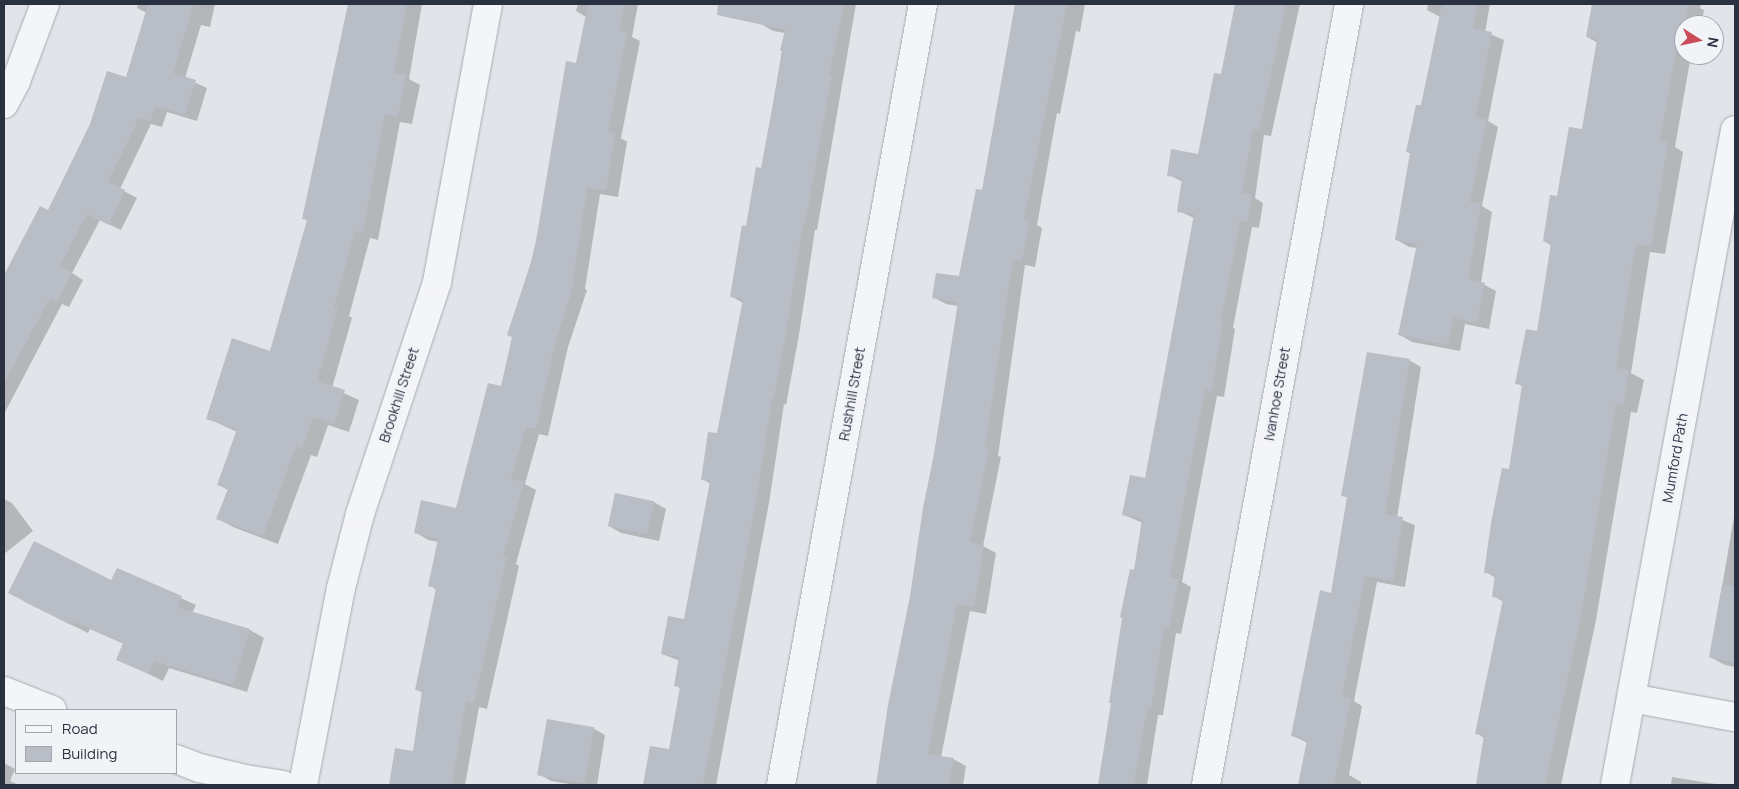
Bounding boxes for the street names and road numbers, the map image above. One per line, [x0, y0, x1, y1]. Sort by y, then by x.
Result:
street label: Brookhill Street [376, 345, 422, 445]
street label: Rushhill Street [835, 346, 869, 442]
street label: Ivanhoe Street [1261, 346, 1293, 442]
street label: Mumford Path [1659, 412, 1691, 504]

